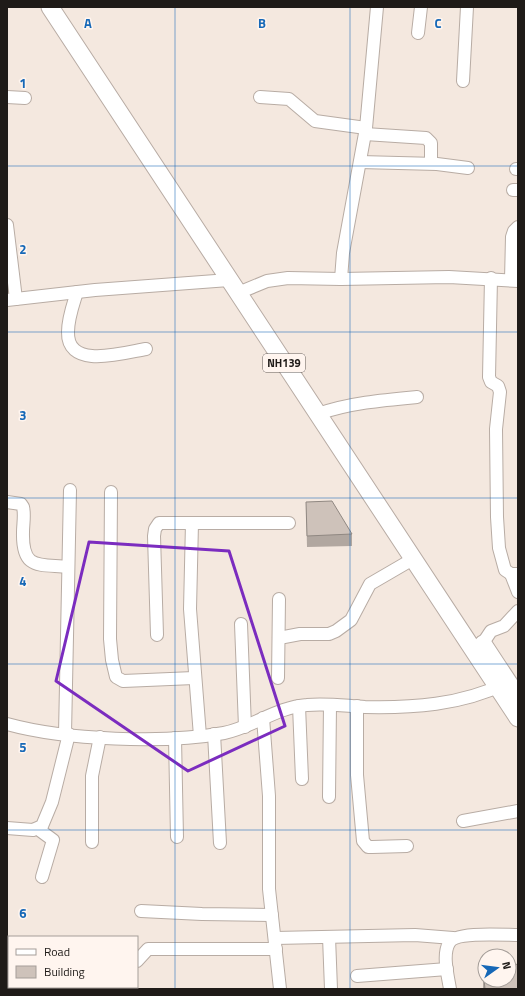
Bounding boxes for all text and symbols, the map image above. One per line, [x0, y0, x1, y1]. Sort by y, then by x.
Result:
text: A [84, 13, 92, 33]
text: B [258, 13, 266, 33]
text: C [434, 13, 442, 33]
text: 1 [19, 73, 27, 93]
text: 2 [19, 239, 27, 259]
road number: NH139 [263, 354, 305, 372]
text: 3 [19, 405, 27, 425]
text: 4 [19, 571, 27, 591]
text: 5 [19, 737, 27, 757]
text: 6 [19, 903, 27, 923]
legend [8, 936, 138, 988]
text: Road [44, 942, 70, 961]
north arrow [477, 948, 517, 988]
text: N [498, 960, 515, 971]
text: Building [44, 962, 85, 981]

